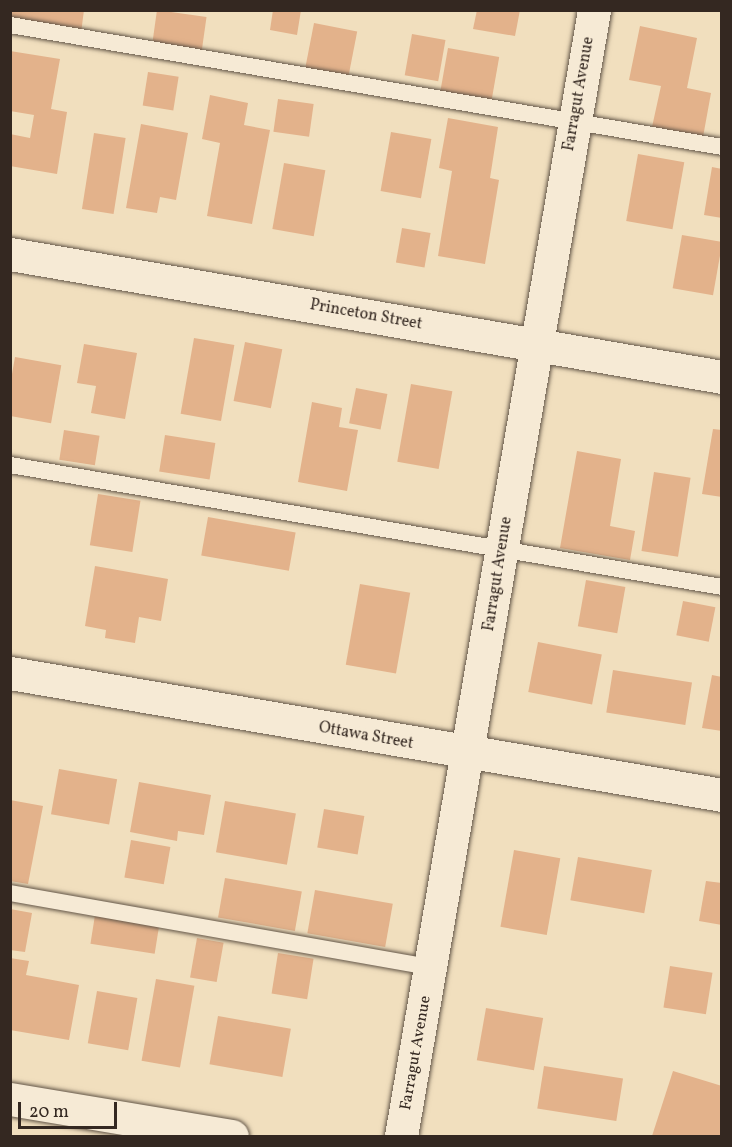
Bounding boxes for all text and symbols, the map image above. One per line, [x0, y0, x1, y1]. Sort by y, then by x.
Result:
street label: Farragut Avenue [559, 35, 599, 153]
street label: Princeton Street [308, 296, 424, 334]
street label: Farragut Avenue [479, 515, 517, 633]
street label: Ottawa Street [317, 718, 415, 754]
street label: Farragut Avenue [396, 994, 436, 1112]
scale bar [21, 1090, 120, 1128]
text: 20 m [29, 1100, 69, 1125]

